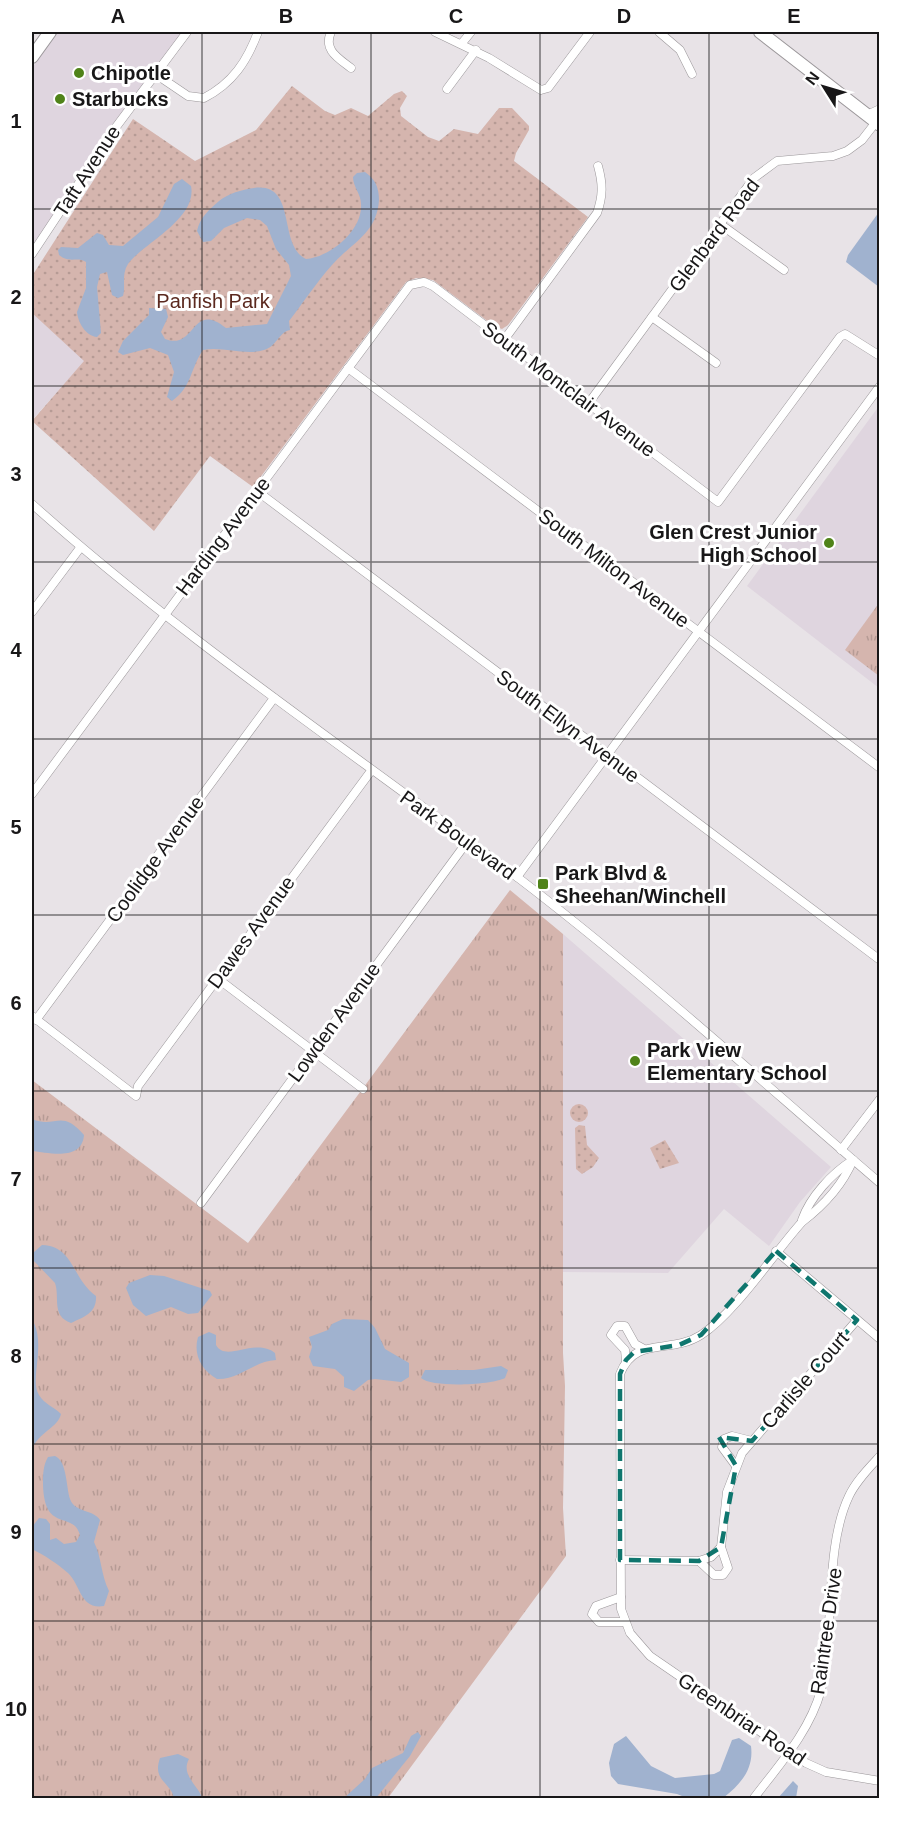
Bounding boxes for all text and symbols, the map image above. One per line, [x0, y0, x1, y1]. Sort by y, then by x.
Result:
text: A [111, 5, 125, 27]
text: B [279, 5, 293, 27]
text: C [449, 5, 463, 27]
text: D [617, 5, 631, 27]
text: E [787, 5, 801, 27]
north arrow [794, 57, 854, 117]
place label: Chipotle [91, 62, 171, 84]
marker: Chipotle [72, 66, 86, 80]
text: N [802, 69, 823, 88]
place label: Starbucks [72, 88, 169, 110]
marker: Starbucks [53, 92, 67, 106]
text: 1 [10, 110, 22, 132]
street label: Taft Avenue [49, 121, 125, 221]
street label: Glenbard Road [664, 174, 764, 296]
text: 2 [10, 286, 22, 308]
park label: Panfish Park [156, 290, 271, 312]
street label: South Montclair Avenue [478, 317, 660, 461]
text: 3 [10, 463, 22, 485]
street label: Harding Avenue [171, 473, 275, 599]
street label: South Milton Avenue [534, 504, 694, 632]
place label: Glen Crest Junior High School [649, 521, 817, 566]
marker: Glen Crest Junior High School [822, 536, 836, 550]
text: 4 [10, 639, 22, 661]
street label: South Ellyn Avenue [492, 665, 644, 787]
street label: Park Boulevard [396, 786, 520, 884]
street label: Coolidge Avenue [102, 792, 208, 926]
text: 5 [10, 816, 22, 838]
place label: Park Blvd & Sheehan/Winchell [555, 862, 726, 907]
street label: Dawes Avenue [203, 872, 299, 992]
marker: Park Blvd & Sheehan/Winchell [536, 877, 550, 891]
street label: Lowden Avenue [283, 958, 385, 1086]
text: 6 [10, 992, 22, 1014]
place label: Park View Elementary School [647, 1039, 827, 1084]
marker: Park View Elementary School [628, 1054, 642, 1068]
text: 7 [10, 1168, 22, 1190]
street label: Carlisle Court [757, 1327, 853, 1433]
text: 8 [10, 1345, 22, 1367]
text: 9 [10, 1521, 22, 1543]
street label: Raintree Drive [806, 1566, 846, 1696]
street label: Greenbriar Road [674, 1668, 810, 1770]
text: 10 [5, 1698, 27, 1720]

